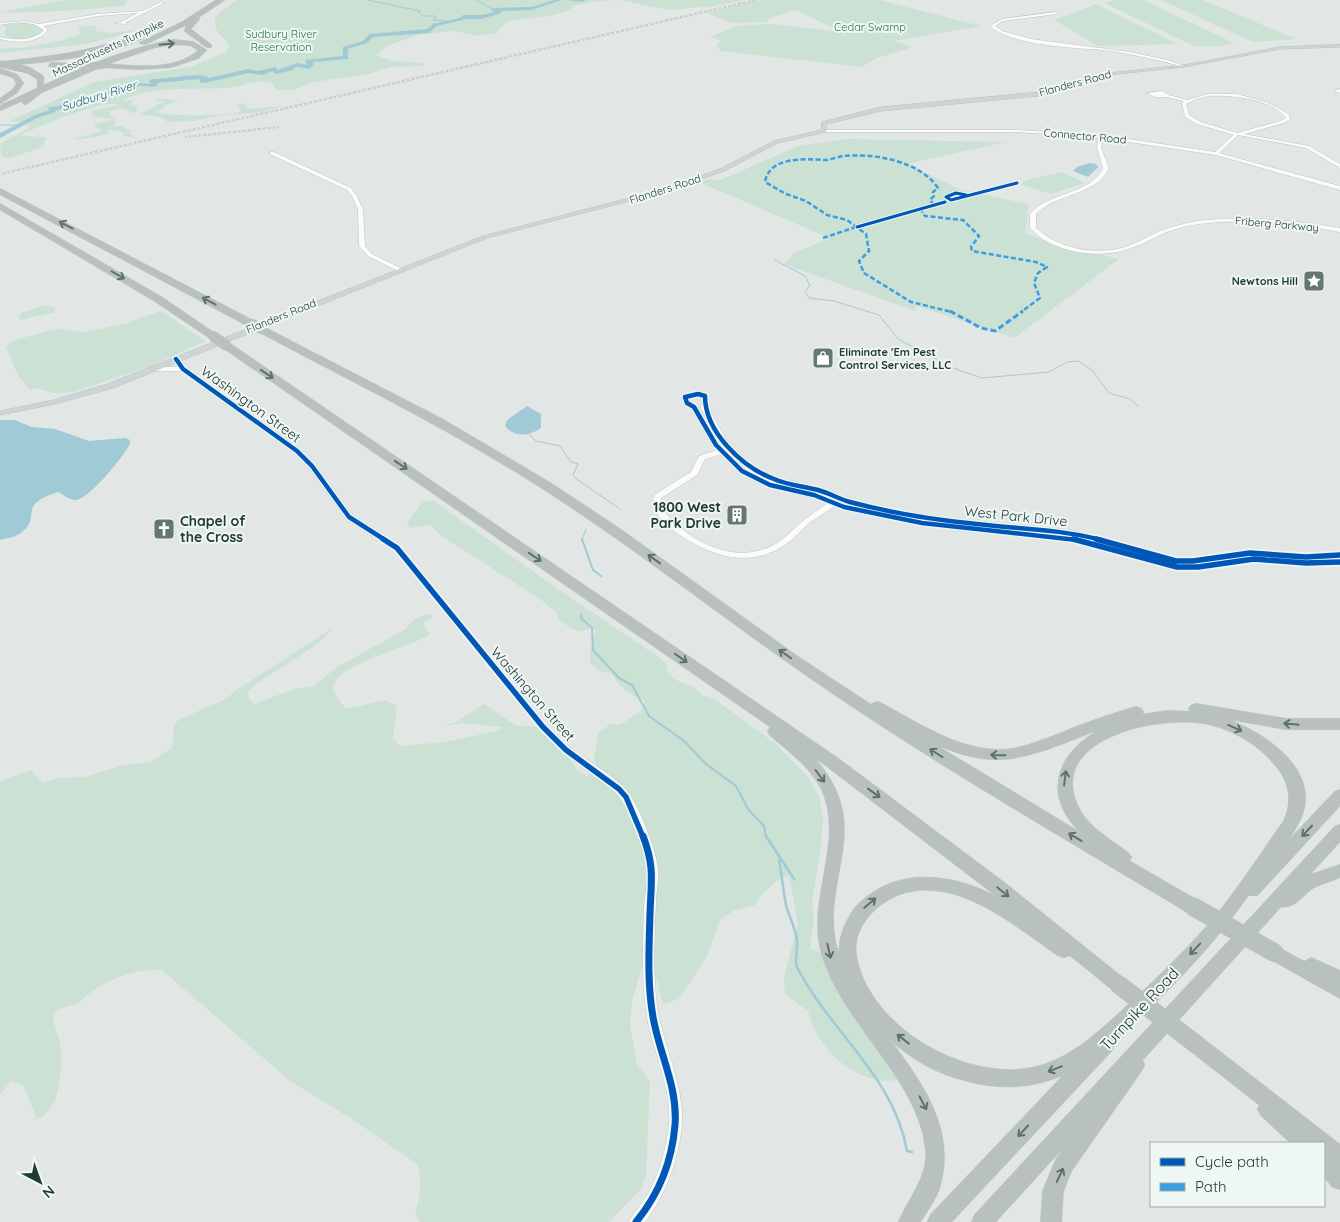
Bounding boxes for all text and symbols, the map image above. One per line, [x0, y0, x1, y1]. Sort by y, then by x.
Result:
street label: Massachusetts Turnpike [50, 16, 166, 80]
park label: Cedar Swamp [834, 20, 906, 34]
park label: Sudbury River Reservation [245, 27, 317, 54]
one-way arrow [159, 39, 175, 49]
street label: Flanders Road [1037, 67, 1113, 99]
water label: Sudbury River [59, 77, 140, 114]
street label: Connector Road [1043, 125, 1127, 147]
street label: Flanders Road [627, 171, 703, 207]
street label: Friberg Parkway [1235, 213, 1319, 235]
one-way arrow [58, 220, 73, 230]
place icon: Newtons Hill [1302, 269, 1326, 293]
one-way arrow [110, 271, 124, 281]
place label: Newtons Hill [1232, 274, 1298, 288]
one-way arrow [202, 296, 217, 306]
street label: Flanders Road [244, 296, 318, 336]
place label: Eliminate 'Em Pest Control Services, LLC [839, 345, 951, 372]
shop icon: Eliminate 'Em Pest Control Services, LLC [811, 346, 835, 370]
street label: Washington Street [197, 362, 305, 447]
one-way arrow [260, 369, 274, 379]
one-way arrow [394, 460, 408, 470]
place label: 1800 West Park Drive [650, 498, 721, 532]
street label: West Park Drive [964, 502, 1069, 530]
building icon: 1800 West Park Drive [725, 503, 749, 527]
place label: Chapel of the Cross [180, 512, 246, 546]
church icon: Chapel of the Cross [152, 517, 176, 541]
one-way arrow [528, 552, 542, 562]
one-way arrow [647, 554, 661, 564]
street label: Washington Street [487, 643, 579, 745]
one-way arrow [779, 649, 793, 659]
one-way arrow [674, 653, 688, 663]
one-way arrow [1284, 719, 1300, 729]
one-way arrow [1227, 724, 1242, 734]
one-way arrow [929, 748, 943, 758]
one-way arrow [990, 750, 1006, 760]
one-way arrow [815, 769, 826, 782]
one-way arrow [1060, 770, 1070, 786]
one-way arrow [866, 788, 880, 798]
one-way arrow [1301, 825, 1313, 838]
one-way arrow [1069, 831, 1083, 841]
one-way arrow [996, 886, 1009, 897]
one-way arrow [864, 898, 877, 909]
one-way arrow [825, 942, 834, 958]
one-way arrow [1189, 943, 1201, 956]
street label: Turnpike Road [1095, 963, 1183, 1055]
one-way arrow [897, 1034, 910, 1045]
one-way arrow [1048, 1065, 1063, 1075]
one-way arrow [918, 1095, 928, 1110]
one-way arrow [1017, 1125, 1029, 1138]
legend [1150, 1142, 1325, 1207]
text: Cycle path [1195, 1152, 1269, 1171]
north arrow [15, 1157, 65, 1207]
one-way arrow [1055, 1168, 1065, 1183]
text: Path [1195, 1177, 1227, 1196]
text: N [39, 1182, 58, 1202]

